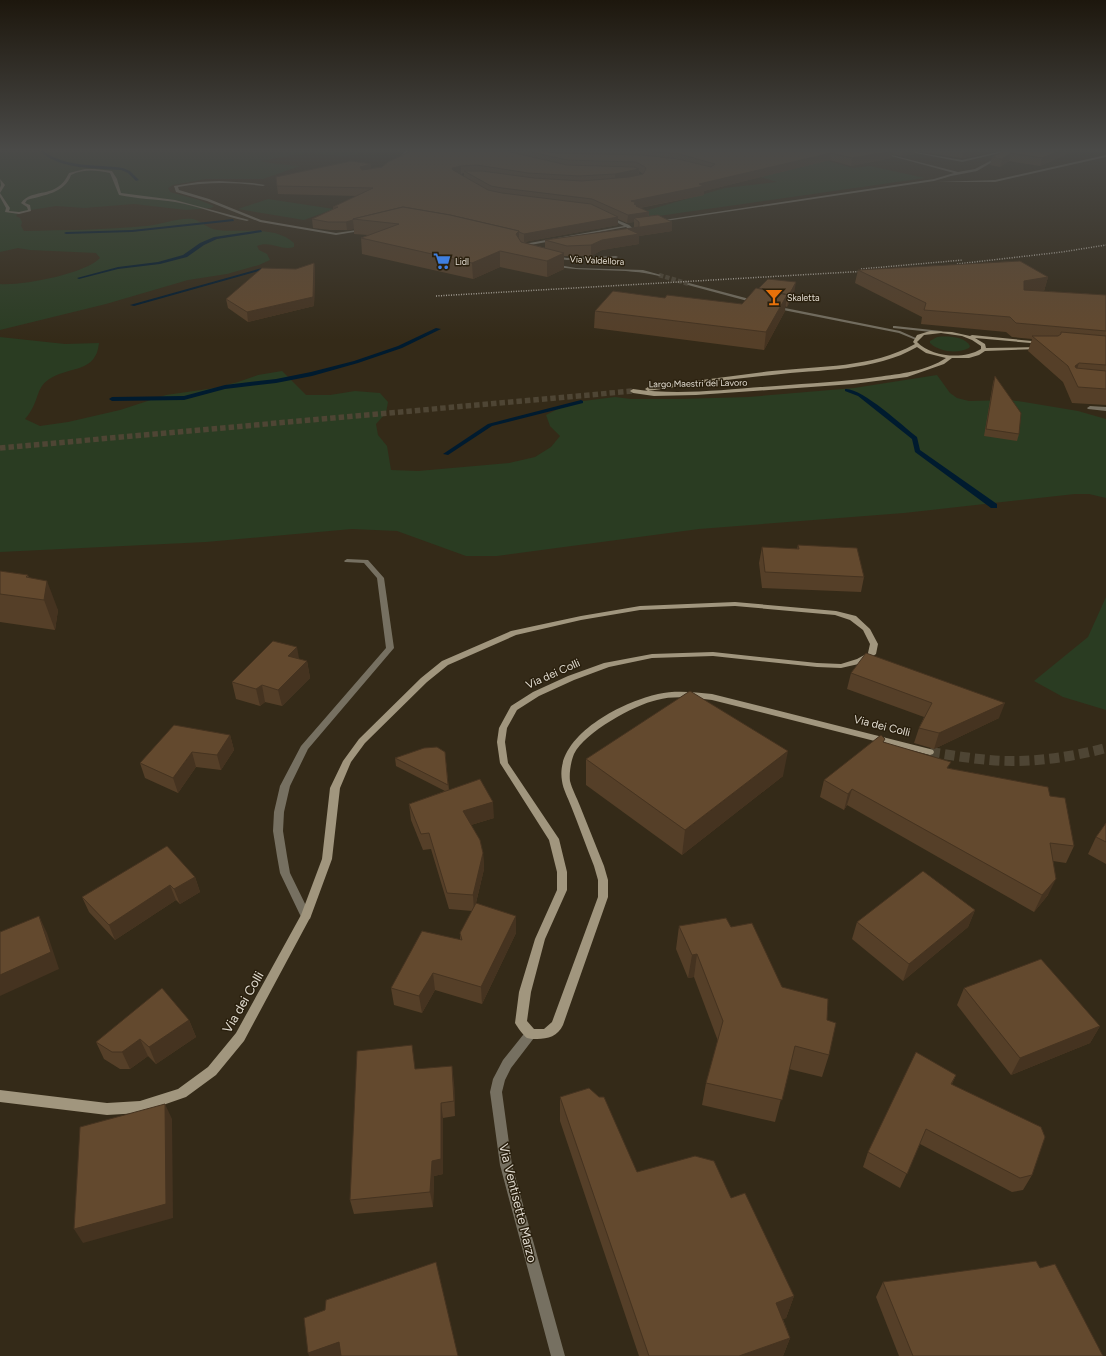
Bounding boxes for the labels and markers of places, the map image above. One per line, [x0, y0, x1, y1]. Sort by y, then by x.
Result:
supermarket icon: Lidl [432, 251, 452, 271]
place label: Lidl [455, 256, 469, 267]
bar icon: Skaletta [764, 287, 784, 307]
place label: Skaletta [787, 292, 820, 303]

